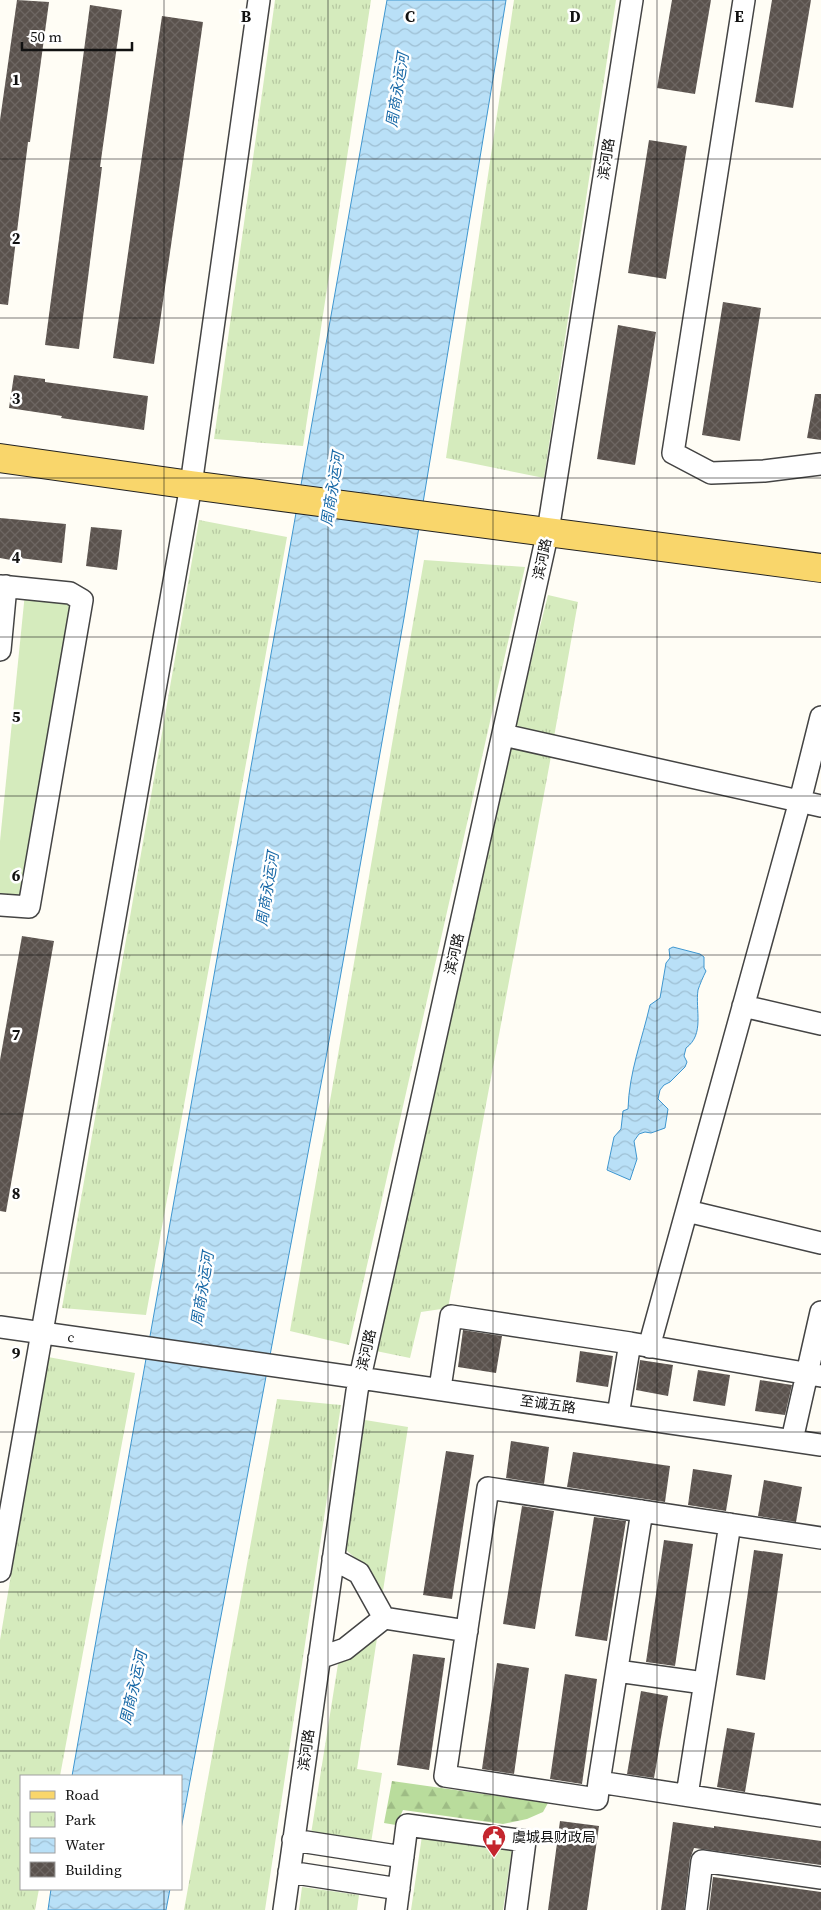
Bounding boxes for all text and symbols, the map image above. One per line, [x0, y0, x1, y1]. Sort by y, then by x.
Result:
text: B [241, 5, 252, 27]
text: C [405, 5, 415, 27]
text: D [569, 5, 581, 27]
text: E [734, 5, 744, 27]
scale bar [22, 20, 132, 52]
text: 50 m [30, 26, 62, 47]
water label: 周商永运河 [381, 48, 414, 129]
text: 1 [12, 68, 20, 90]
street label: 滨河路 [593, 137, 619, 181]
text: 2 [12, 227, 21, 249]
text: 3 [12, 387, 21, 409]
water label: 周商永运河 [316, 447, 349, 528]
street label: 滨河路 [528, 536, 556, 582]
text: 4 [12, 546, 21, 568]
text: 5 [12, 705, 21, 727]
water label: 周商永运河 [251, 847, 284, 928]
text: 6 [12, 864, 21, 886]
street label: 滨河路 [440, 931, 468, 977]
text: 7 [12, 1023, 21, 1045]
text: 8 [12, 1182, 20, 1204]
water label: 周商永运河 [186, 1247, 219, 1328]
street label: c [66, 1327, 76, 1347]
street label: 滨河路 [352, 1327, 380, 1373]
text: 9 [12, 1342, 21, 1364]
street label: 至诚五路 [519, 1390, 577, 1418]
water label: 周商永运河 [114, 1646, 152, 1727]
street label: 滨河路 [293, 1728, 319, 1772]
legend [20, 1775, 182, 1890]
text: Road [65, 1784, 99, 1805]
text: Park [65, 1809, 97, 1830]
public building icon: 虞城县财政局 [481, 1824, 507, 1858]
place label: 虞城县财政局 [512, 1827, 596, 1847]
text: Water [65, 1834, 106, 1855]
text: Building [65, 1859, 122, 1880]

